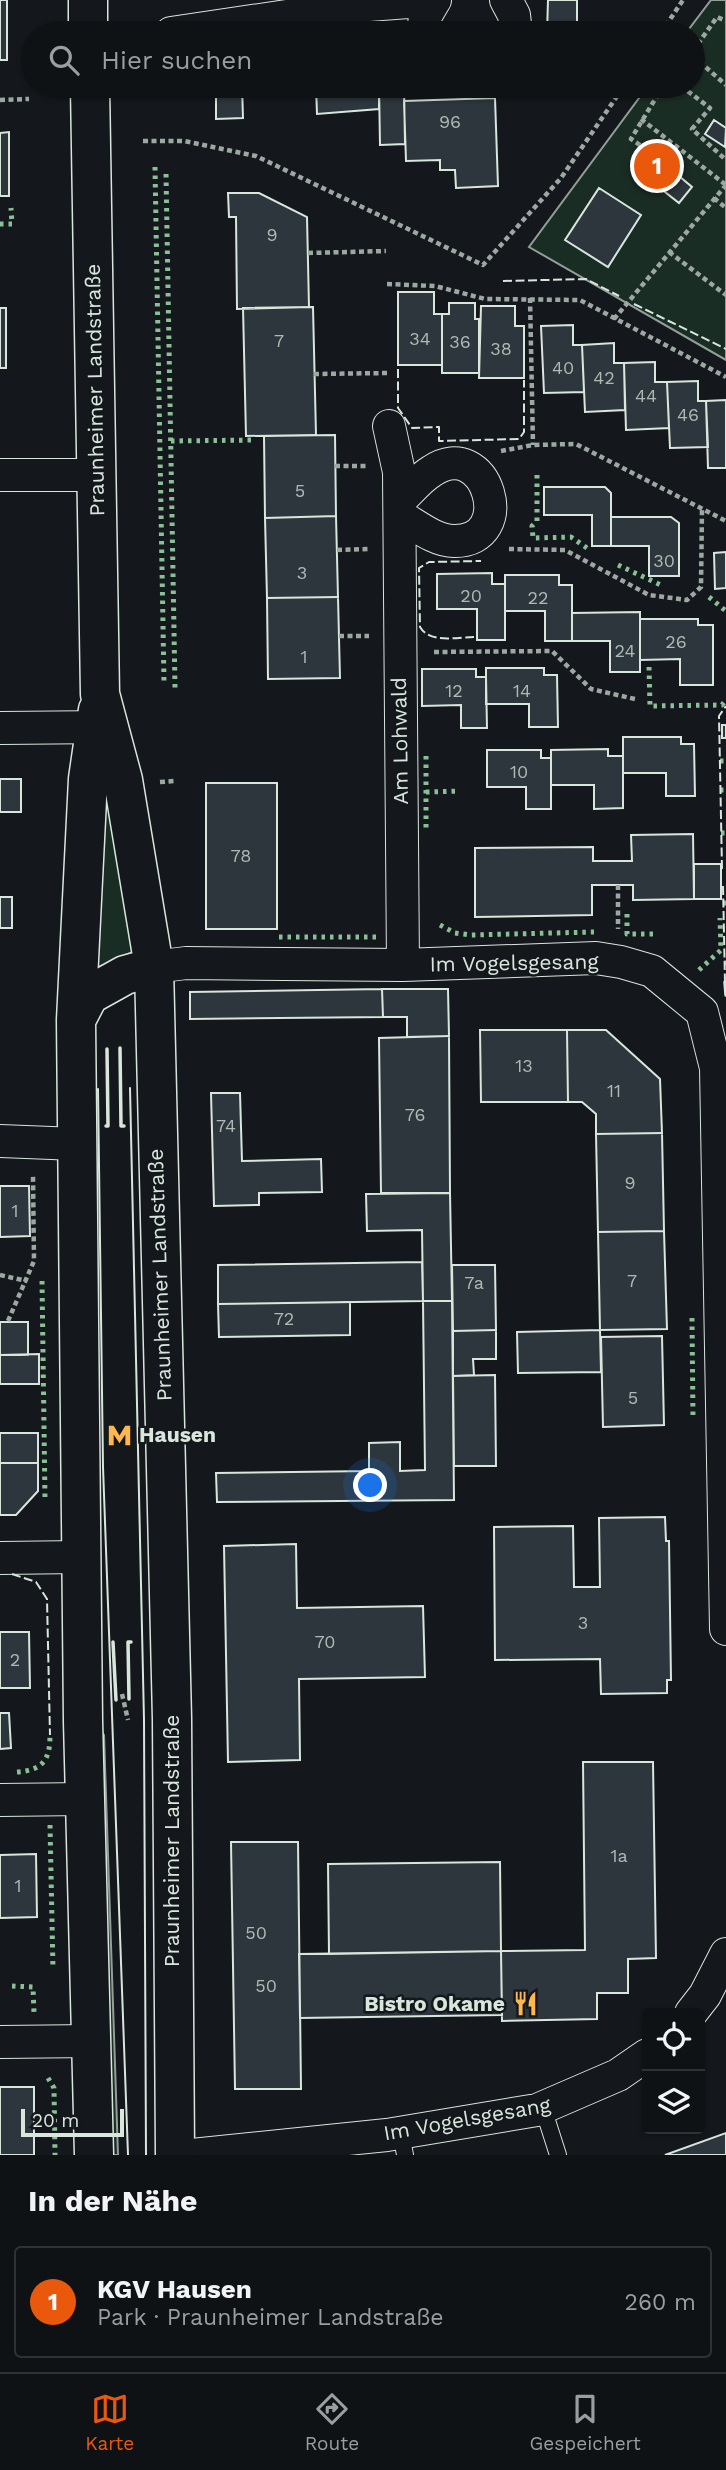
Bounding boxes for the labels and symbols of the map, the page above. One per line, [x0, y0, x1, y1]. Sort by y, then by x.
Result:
house number: 96 [439, 111, 461, 132]
pin: 1 [634, 140, 680, 192]
house number: 9 [266, 224, 278, 245]
street label: Praunheimer Landstraße [80, 263, 109, 517]
house number: 34 [409, 328, 431, 349]
house number: 7 [274, 330, 284, 351]
house number: 36 [449, 331, 471, 352]
house number: 38 [490, 338, 512, 359]
house number: 40 [552, 357, 574, 378]
house number: 42 [593, 367, 615, 388]
house number: 44 [635, 385, 657, 406]
house number: 46 [677, 404, 699, 425]
house number: 5 [295, 480, 305, 501]
house number: 30 [653, 550, 675, 571]
house number: 3 [297, 562, 307, 583]
house number: 20 [460, 585, 482, 606]
house number: 22 [528, 587, 549, 608]
house number: 26 [665, 631, 687, 652]
house number: 24 [615, 640, 635, 661]
house number: 1 [300, 646, 308, 667]
street label: Am Lohwald [386, 677, 413, 805]
house number: 12 [445, 680, 463, 701]
house number: 14 [513, 680, 531, 701]
house number: 10 [510, 761, 528, 782]
house number: 78 [231, 845, 251, 866]
street label: Im Vogelsgesang [429, 949, 600, 976]
house number: 13 [515, 1055, 533, 1076]
house number: 11 [607, 1080, 621, 1101]
house number: 76 [405, 1104, 425, 1125]
house number: 74 [216, 1115, 236, 1136]
street label: Praunheimer Landstraße [143, 1148, 176, 1402]
house number: 9 [624, 1172, 636, 1193]
house number: 1 [11, 1200, 19, 1221]
house number: 7 [627, 1270, 637, 1291]
house number: 7a [464, 1272, 484, 1293]
house number: 72 [274, 1308, 294, 1329]
house number: 5 [628, 1387, 638, 1408]
metro station icon: Hausen [105, 1421, 133, 1449]
place label: Hausen [139, 1422, 216, 1447]
your location [353, 1468, 387, 1502]
house number: 3 [578, 1612, 588, 1633]
house number: 70 [315, 1631, 335, 1652]
house number: 2 [10, 1649, 20, 1670]
street label: Praunheimer Landstraße [159, 1715, 184, 1967]
house number: 1a [610, 1845, 628, 1866]
house number: 1 [14, 1875, 22, 1896]
house number: 50 [245, 1922, 267, 1943]
house number: 50 [255, 1975, 277, 1996]
restaurant icon: Bistro Okame [511, 1990, 539, 2018]
place label: Bistro Okame [364, 1991, 505, 2016]
street label: Im Vogelsgesang [382, 2091, 553, 2145]
scale bar [21, 2106, 124, 2138]

